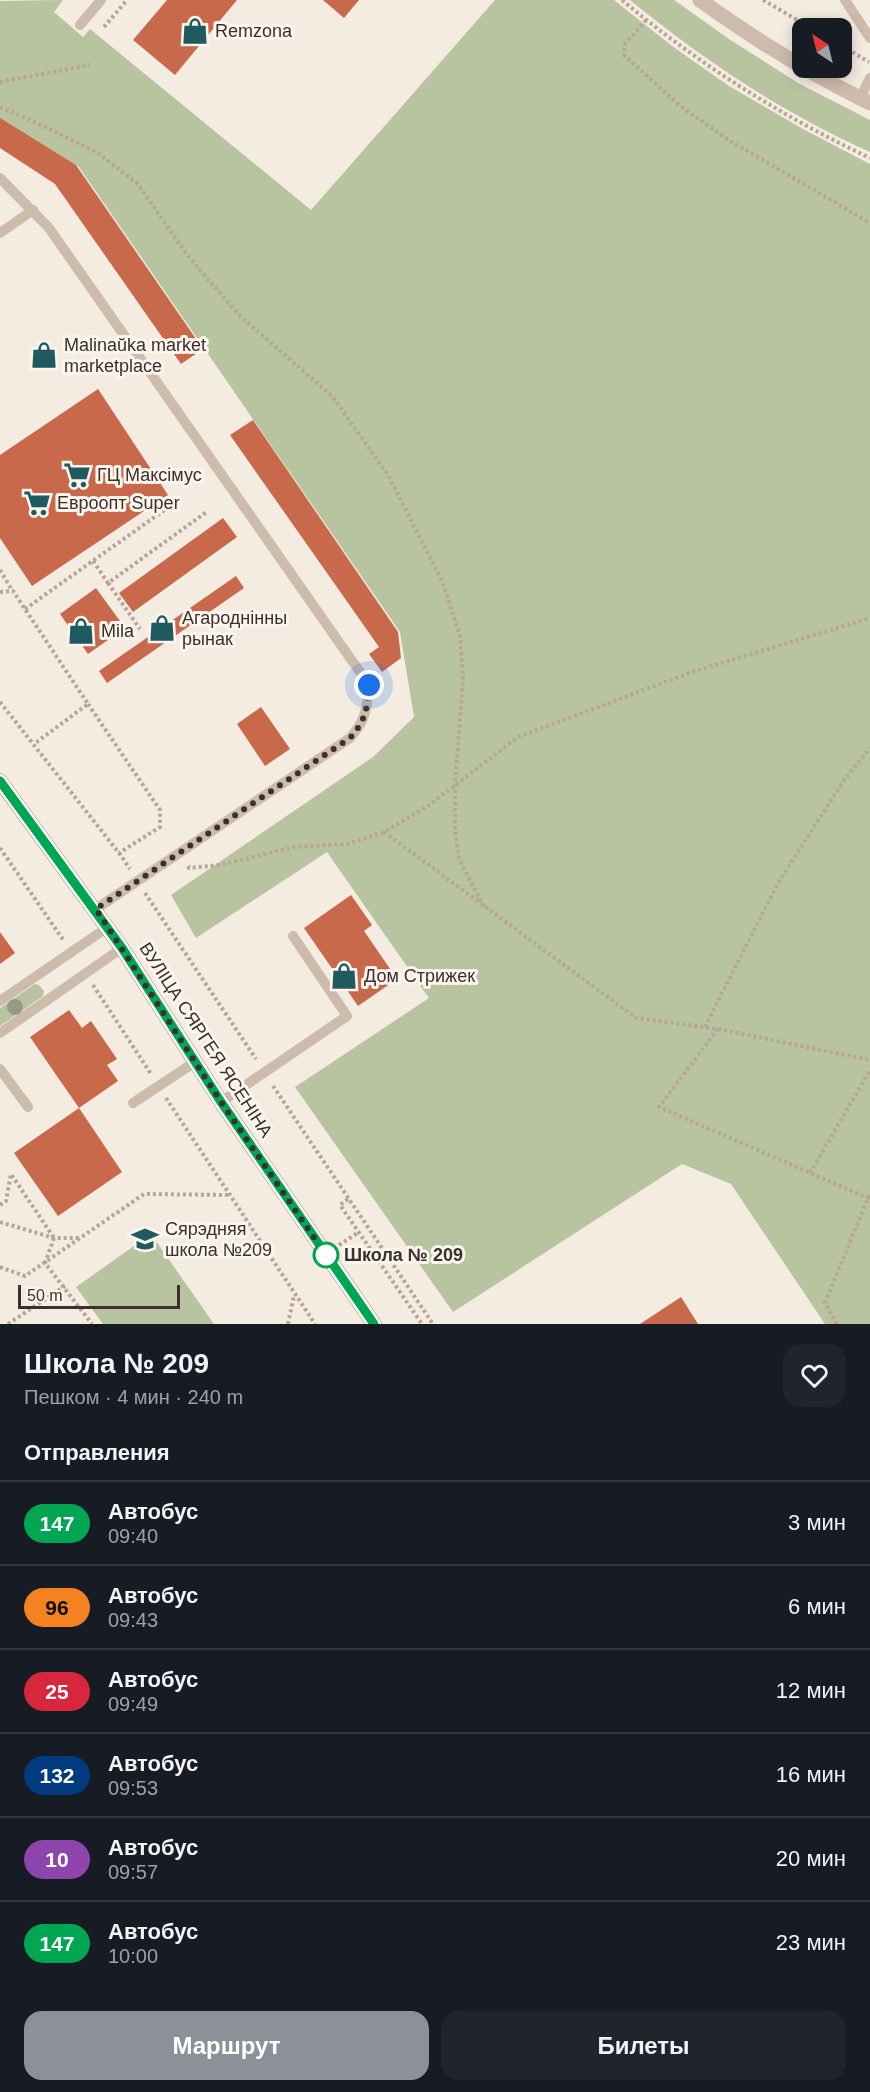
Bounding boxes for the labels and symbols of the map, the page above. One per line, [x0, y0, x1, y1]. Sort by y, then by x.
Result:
shop icon: Remzona [180, 16, 210, 46]
north arrow [792, 18, 852, 78]
place label: Remzona [215, 21, 293, 41]
place label: Malinaŭka market marketplace [64, 335, 206, 376]
shop icon: Malinaŭka market marketplace [29, 340, 59, 370]
supermarket icon: ГЦ Максімус [62, 460, 92, 490]
place label: ГЦ Максімус [97, 465, 202, 485]
supermarket icon: Евроопт Super [22, 488, 52, 518]
place label: Евроопт Super [57, 493, 180, 513]
place label: Агароднінны рынак [182, 608, 287, 649]
shop icon: Агароднінны рынак [147, 613, 177, 643]
shop icon: Mila [66, 616, 96, 646]
place label: Mila [101, 621, 135, 641]
your location [354, 670, 384, 700]
street label: ВУЛІЦА СЯРГЕЯ ЯСЕНІНА [135, 939, 277, 1141]
shop icon: Дом Стрижек [329, 961, 359, 991]
place label: Дом Стрижек [364, 966, 475, 986]
place label: Сярэдняя школа №209 [165, 1219, 272, 1260]
school or university icon: Сярэдняя школа №209 [130, 1224, 160, 1254]
marker: Школа № 209 [313, 1242, 339, 1268]
place label: Школа № 209 [344, 1245, 463, 1265]
scale bar [18, 1282, 180, 1310]

